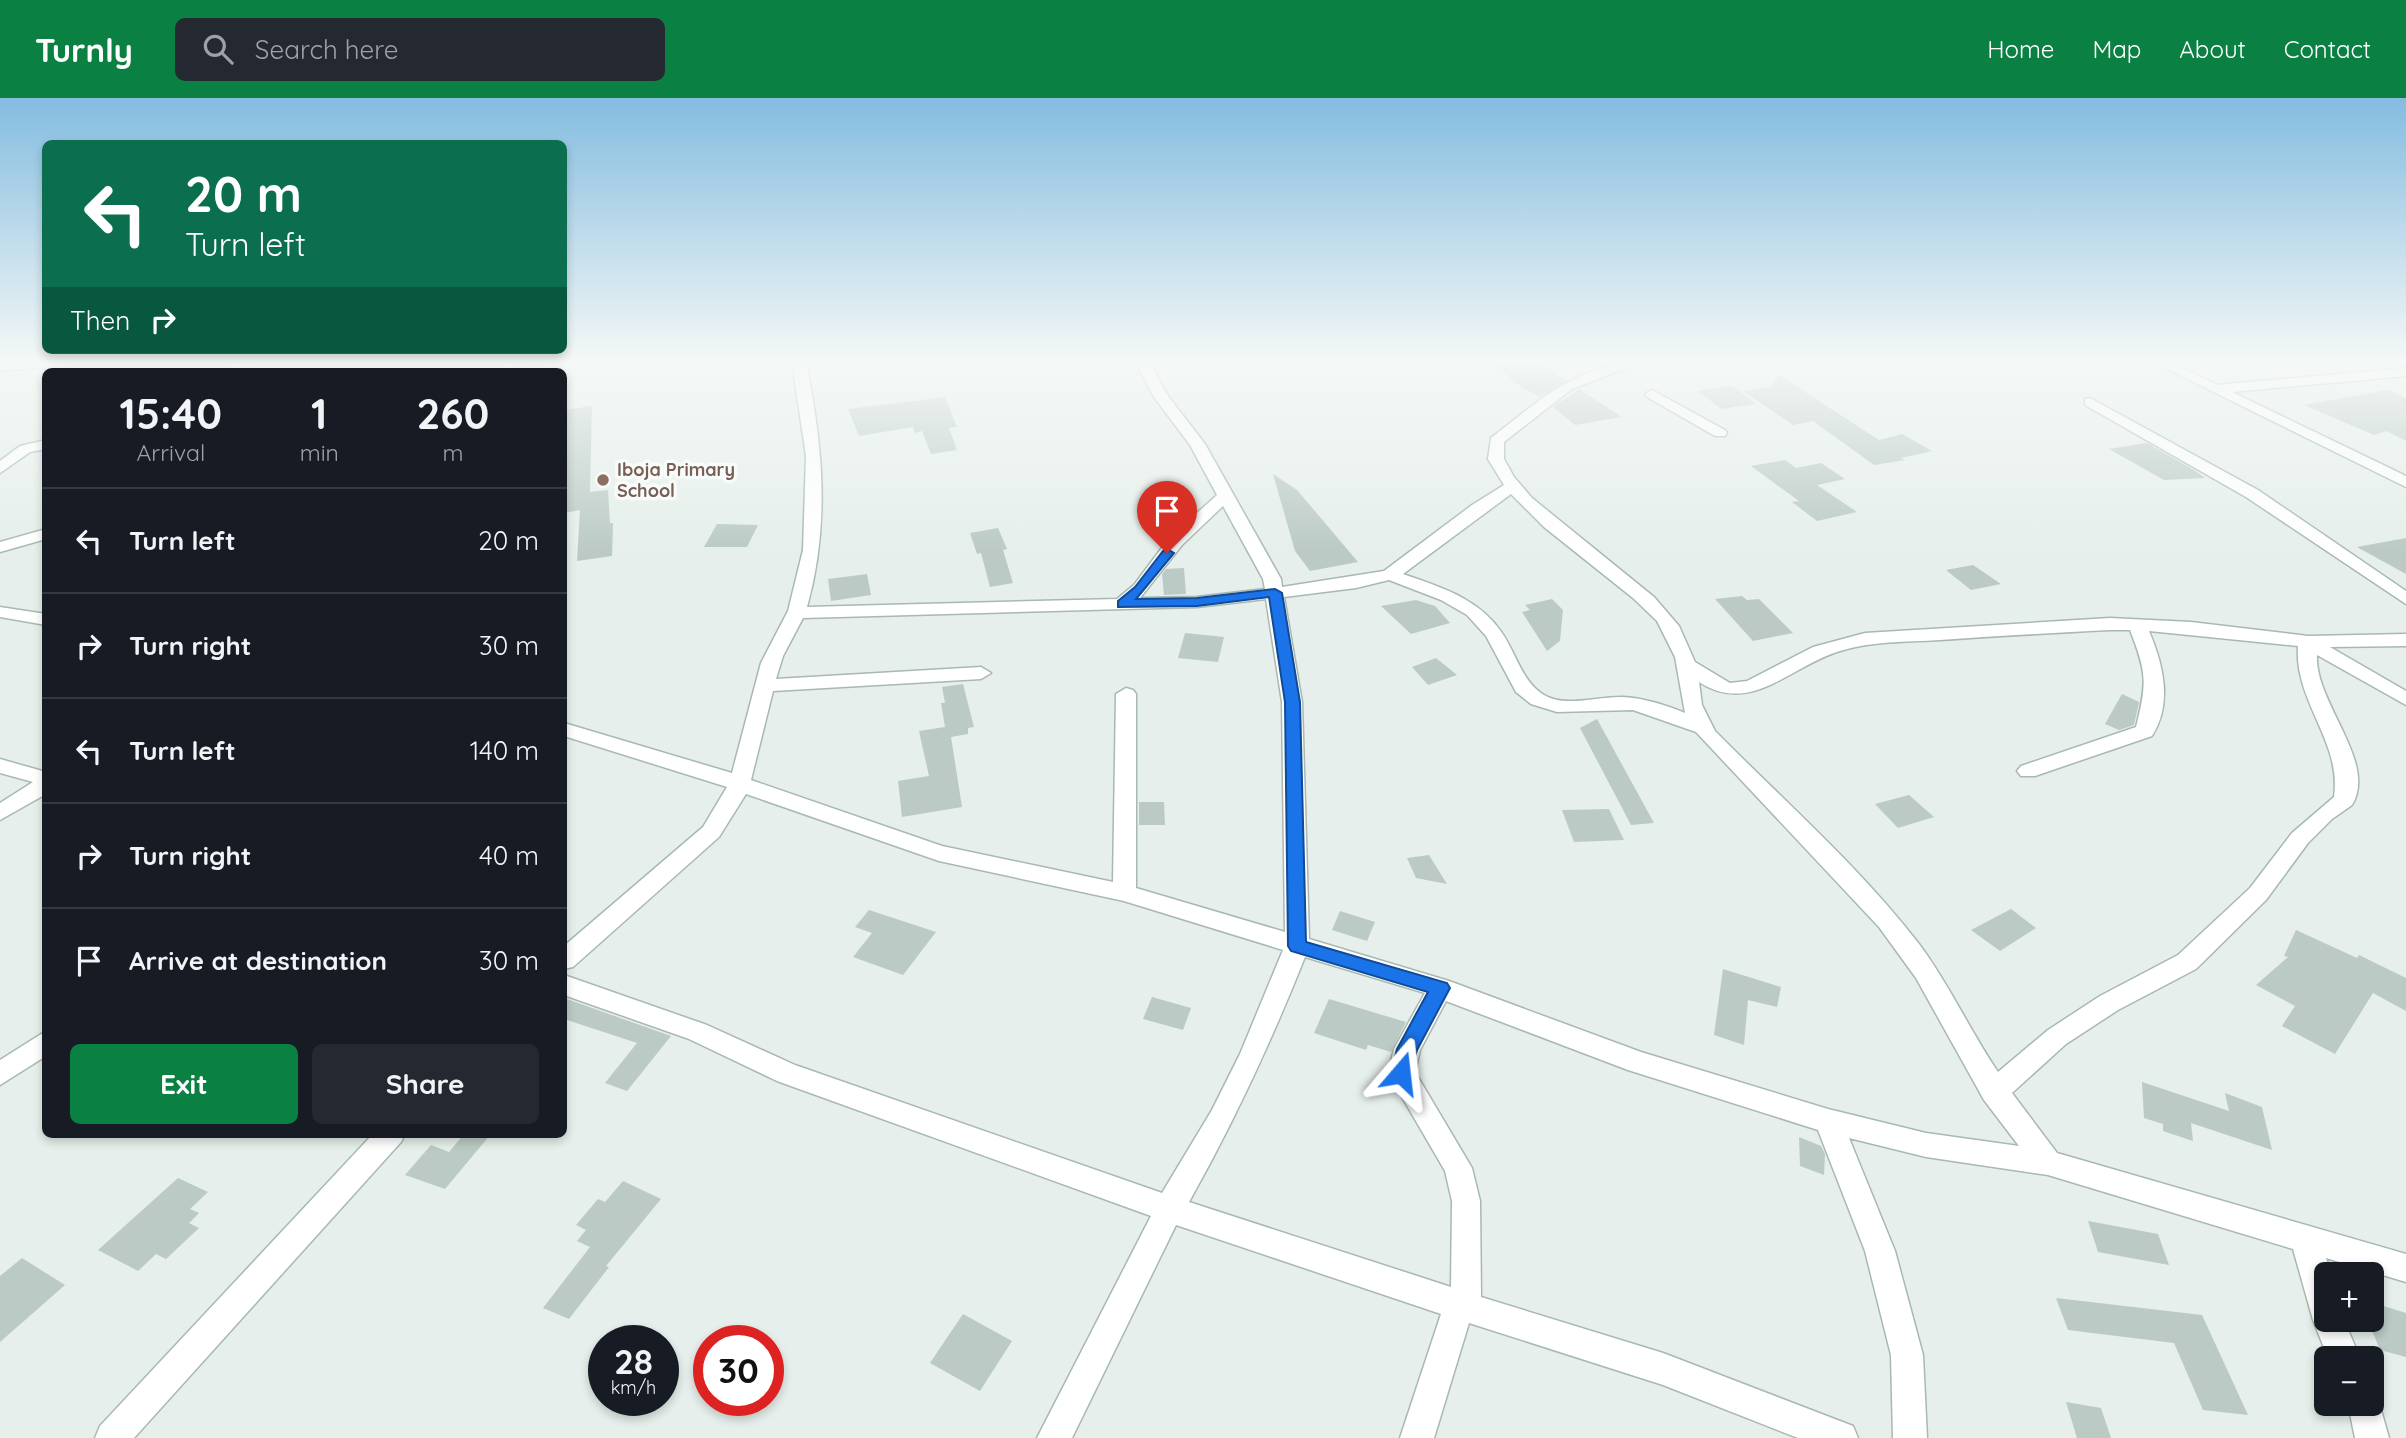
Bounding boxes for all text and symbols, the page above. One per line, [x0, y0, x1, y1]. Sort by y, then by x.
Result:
search box [175, 18, 665, 81]
text: Turnly [35, 29, 133, 70]
icon: search [199, 30, 237, 68]
text: Search here [255, 33, 398, 66]
text: Home [1987, 34, 2054, 64]
text: Map [2092, 34, 2141, 64]
text: About [2179, 34, 2246, 64]
text: Contact [2284, 34, 2371, 64]
text: 20 m [185, 163, 302, 224]
icon: left [70, 168, 161, 259]
text: Turn left [185, 224, 306, 264]
icon: right [144, 301, 182, 339]
text: Then [70, 304, 130, 337]
text: 15:40 [120, 387, 222, 440]
text: 1 [311, 387, 327, 440]
text: 260 [416, 387, 489, 440]
text: Arrival [136, 438, 205, 467]
text: min [300, 438, 339, 467]
text: m [442, 438, 463, 467]
place label: Iboja Primary School [617, 458, 735, 502]
marker: Iboja Primary School [595, 472, 611, 488]
pin [1137, 481, 1197, 553]
icon: arrive [1148, 492, 1186, 530]
icon: left [70, 522, 108, 560]
text: Turn left [129, 524, 236, 557]
text: 20 m [478, 524, 539, 557]
icon: right [70, 627, 108, 665]
text: Turn right [129, 629, 251, 662]
text: 30 m [479, 629, 539, 662]
icon: left [70, 732, 108, 770]
text: Turn left [129, 734, 236, 767]
text: 140 m [470, 734, 539, 767]
icon: right [70, 837, 108, 875]
text: Turn right [129, 839, 251, 872]
text: 40 m [479, 839, 539, 872]
icon: arrive [70, 942, 108, 980]
text: Arrive at destination [129, 944, 387, 977]
text: 30 m [479, 944, 539, 977]
position arrow [1364, 1036, 1438, 1110]
button: Exit [70, 1044, 298, 1124]
button: Share [312, 1044, 539, 1124]
map controls [2314, 1262, 2384, 1416]
button: + [2314, 1262, 2384, 1332]
speed limit sign: 30 [693, 1325, 784, 1416]
text: 28 [614, 1339, 653, 1383]
button: − [2314, 1346, 2384, 1416]
text: km/h [611, 1376, 656, 1399]

